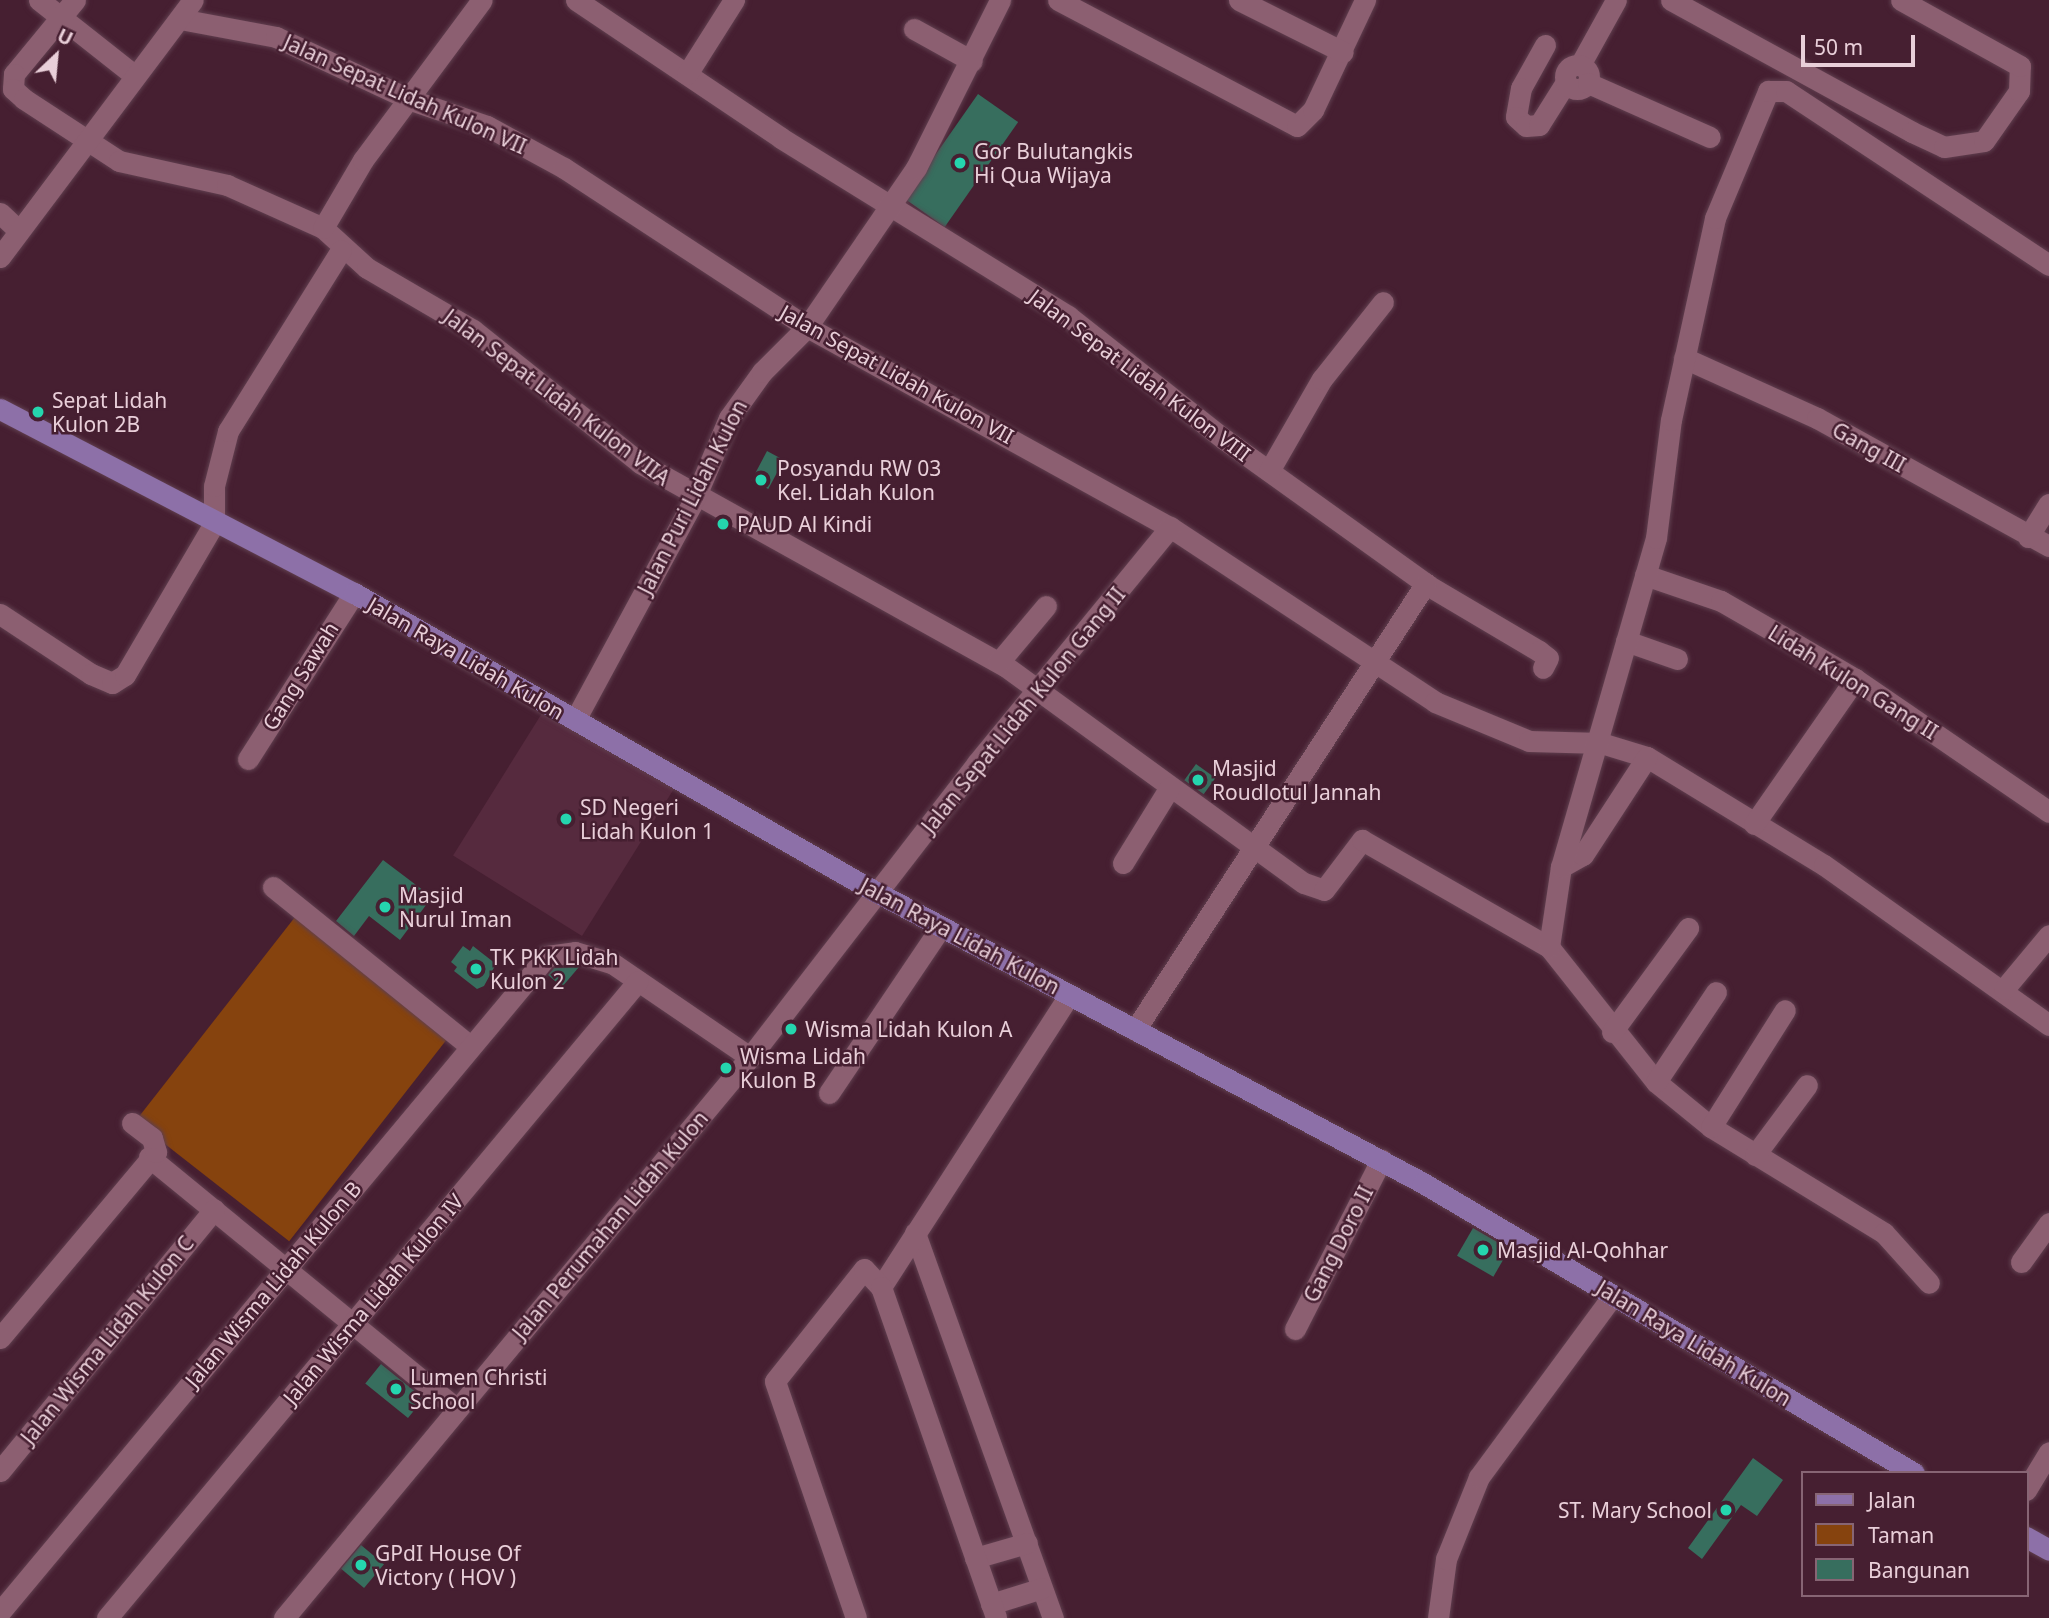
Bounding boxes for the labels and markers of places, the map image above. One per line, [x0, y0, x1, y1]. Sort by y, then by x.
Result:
place label: Gor Bulutangkis Hi Qua Wijaya [974, 138, 1133, 188]
marker: Gor Bulutangkis Hi Qua Wijaya [952, 155, 968, 171]
place label: Sepat Lidah Kulon 2B [52, 387, 167, 437]
marker: Sepat Lidah Kulon 2B [30, 404, 46, 420]
place label: Posyandu RW 03 Kel. Lidah Kulon [777, 455, 941, 505]
marker: Posyandu RW 03 Kel. Lidah Kulon [751, 470, 771, 490]
place label: PAUD Al Kindi [737, 511, 872, 537]
marker: PAUD Al Kindi [715, 516, 731, 532]
place label: Masjid Roudlotul Jannah [1212, 755, 1381, 805]
marker: Masjid Roudlotul Jannah [1190, 772, 1206, 788]
place label: SD Negeri Lidah Kulon 1 [580, 794, 714, 844]
marker: SD Negeri Lidah Kulon 1 [558, 811, 574, 827]
place label: Masjid Nurul Iman [399, 882, 512, 932]
marker: Masjid Nurul Iman [377, 899, 393, 915]
place label: TK PKK Lidah Kulon 2 [490, 944, 618, 994]
marker: TK PKK Lidah Kulon 2 [468, 961, 484, 977]
place label: Wisma Lidah Kulon A [805, 1016, 1012, 1042]
marker: Wisma Lidah Kulon A [783, 1021, 799, 1037]
place label: Wisma Lidah Kulon B [740, 1043, 866, 1093]
marker: Wisma Lidah Kulon B [718, 1060, 734, 1076]
place label: Masjid Al-Qohhar [1497, 1237, 1668, 1263]
marker: Masjid Al-Qohhar [1475, 1242, 1491, 1258]
place label: Lumen Christi School [410, 1364, 547, 1414]
marker: Lumen Christi School [388, 1381, 404, 1397]
place label: ST. Mary School [1558, 1497, 1712, 1523]
marker: ST. Mary School [1718, 1502, 1734, 1518]
place label: GPdI House Of Victory ( HOV ) [375, 1540, 521, 1590]
marker: GPdI House Of Victory ( HOV ) [353, 1557, 369, 1573]

